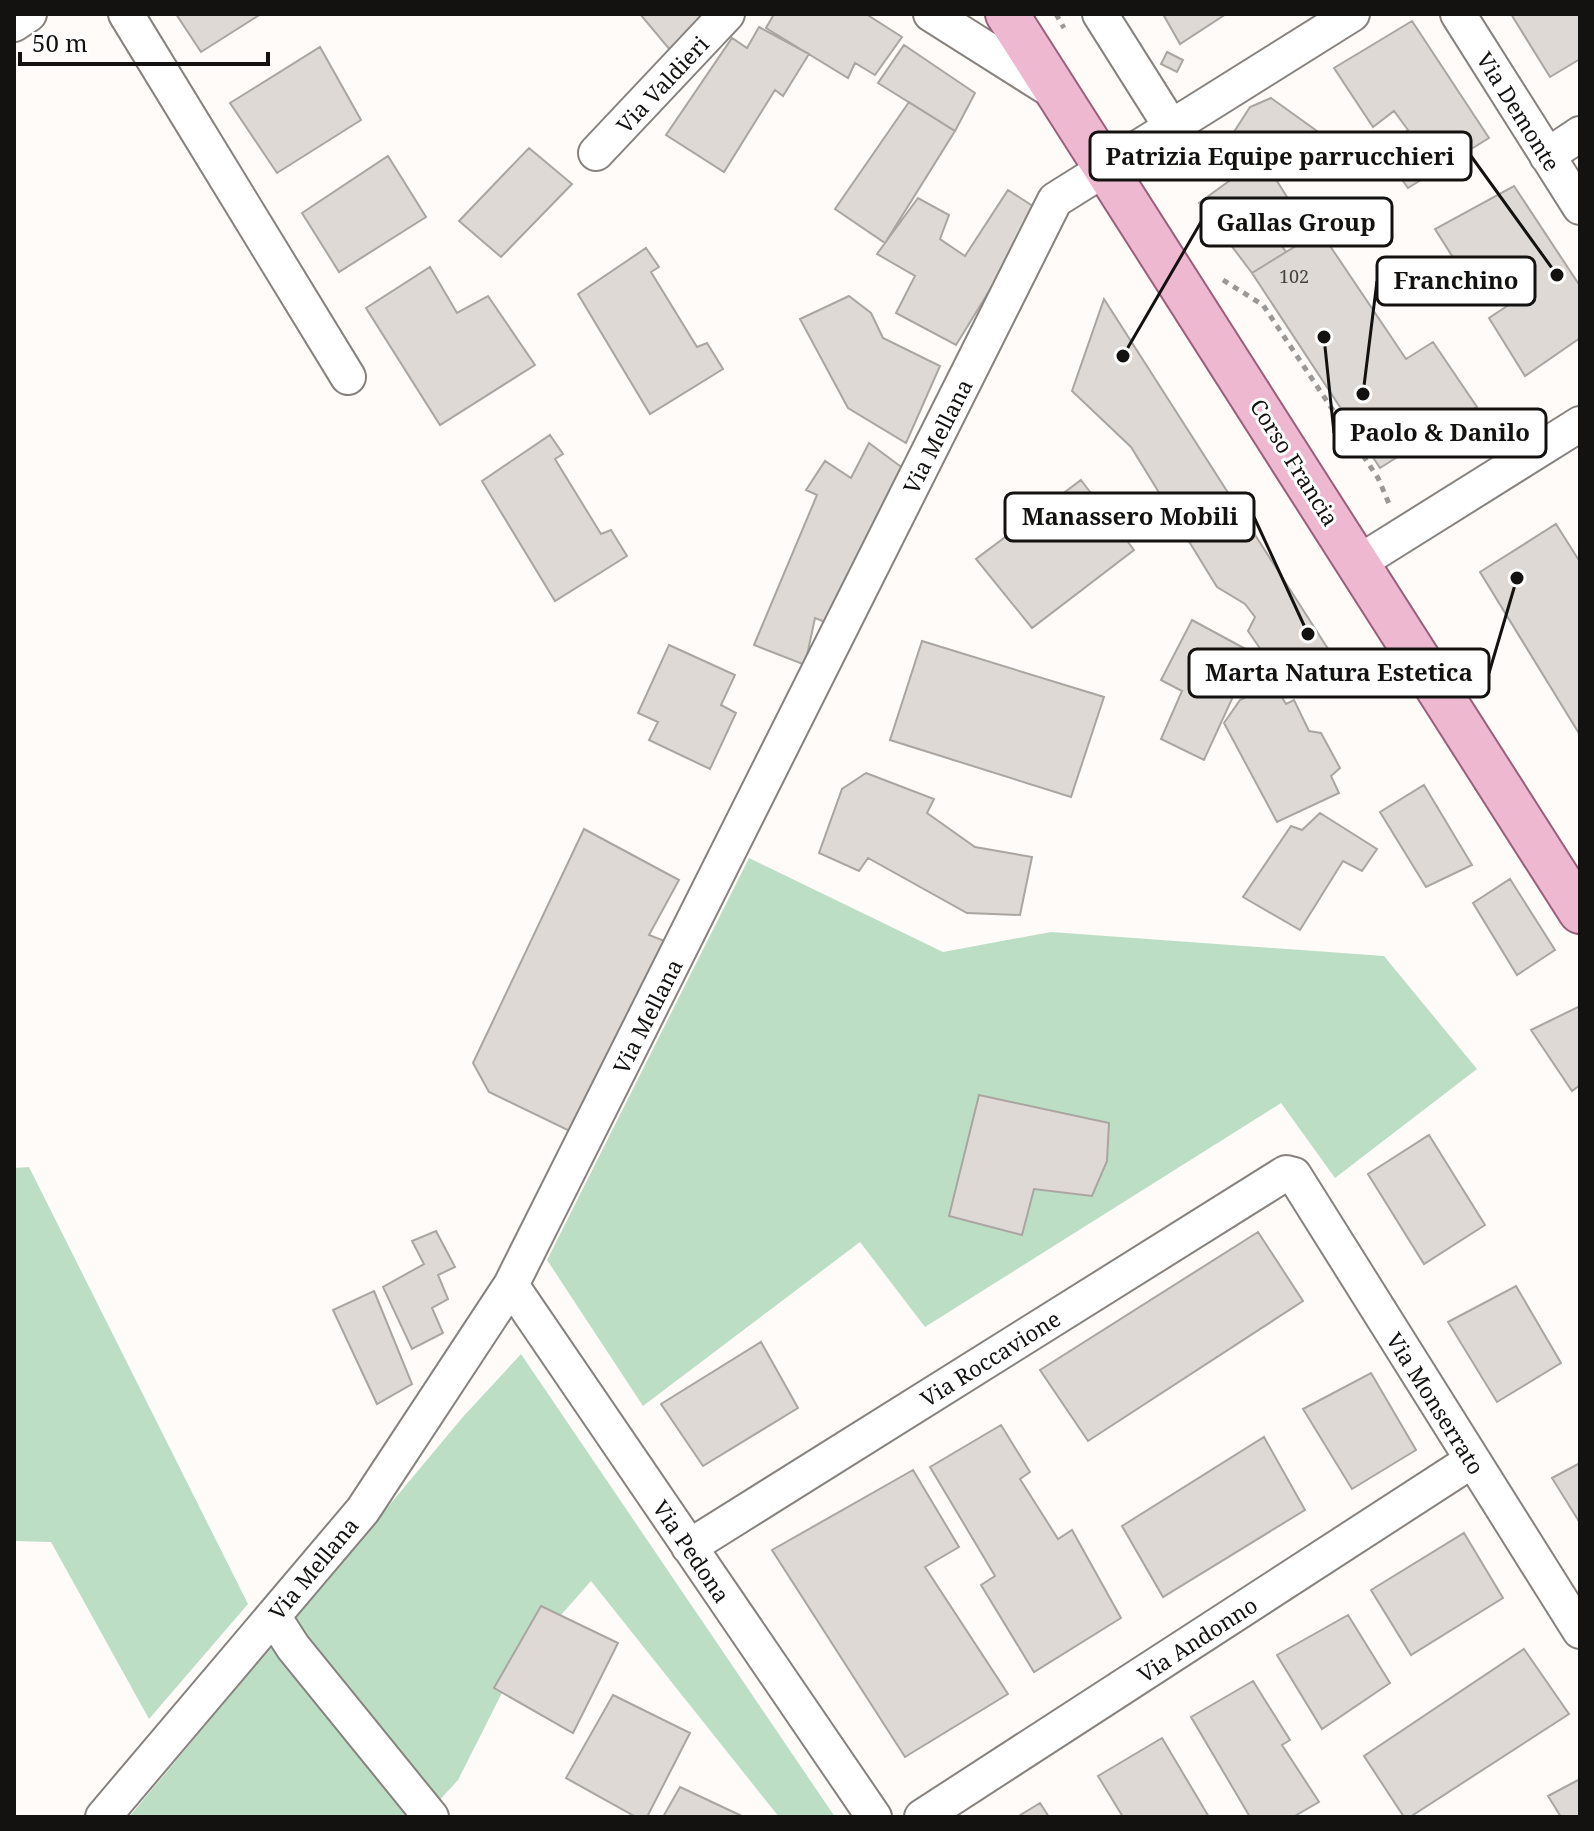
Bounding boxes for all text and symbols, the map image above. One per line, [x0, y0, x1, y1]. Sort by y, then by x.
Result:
scale bar [20, 16, 268, 66]
text: 50 m [32, 26, 88, 59]
street label: Via Valdieri [609, 29, 715, 139]
street label: Via Demonte [1471, 46, 1567, 176]
callout: Patrizia Equipe parrucchieri [1090, 132, 1471, 180]
text: Patrizia Equipe parrucchieri [1106, 139, 1455, 172]
callout: Gallas Group [1201, 198, 1392, 246]
text: Gallas Group [1216, 205, 1376, 238]
callout: Franchino [1377, 257, 1535, 305]
text: Franchino [1393, 263, 1519, 296]
house number: 102 [1279, 264, 1309, 288]
street label: Via Mellana [895, 373, 979, 499]
street label: Corso Francia [1244, 393, 1346, 531]
callout: Paolo & Danilo [1334, 409, 1546, 457]
text: Paolo & Danilo [1350, 415, 1530, 448]
callout: Manassero Mobili [1005, 493, 1254, 541]
text: Manassero Mobili [1022, 499, 1239, 532]
callout: Marta Natura Estetica [1189, 649, 1489, 697]
text: Marta Natura Estetica [1205, 655, 1473, 688]
street label: Via Mellana [605, 953, 689, 1079]
street label: Via Roccavione [914, 1303, 1066, 1413]
street label: Via Monserrato [1380, 1326, 1492, 1480]
street label: Via Pedona [647, 1494, 737, 1608]
street label: Via Mellana [261, 1510, 365, 1626]
street label: Via Andonno [1131, 1589, 1263, 1689]

